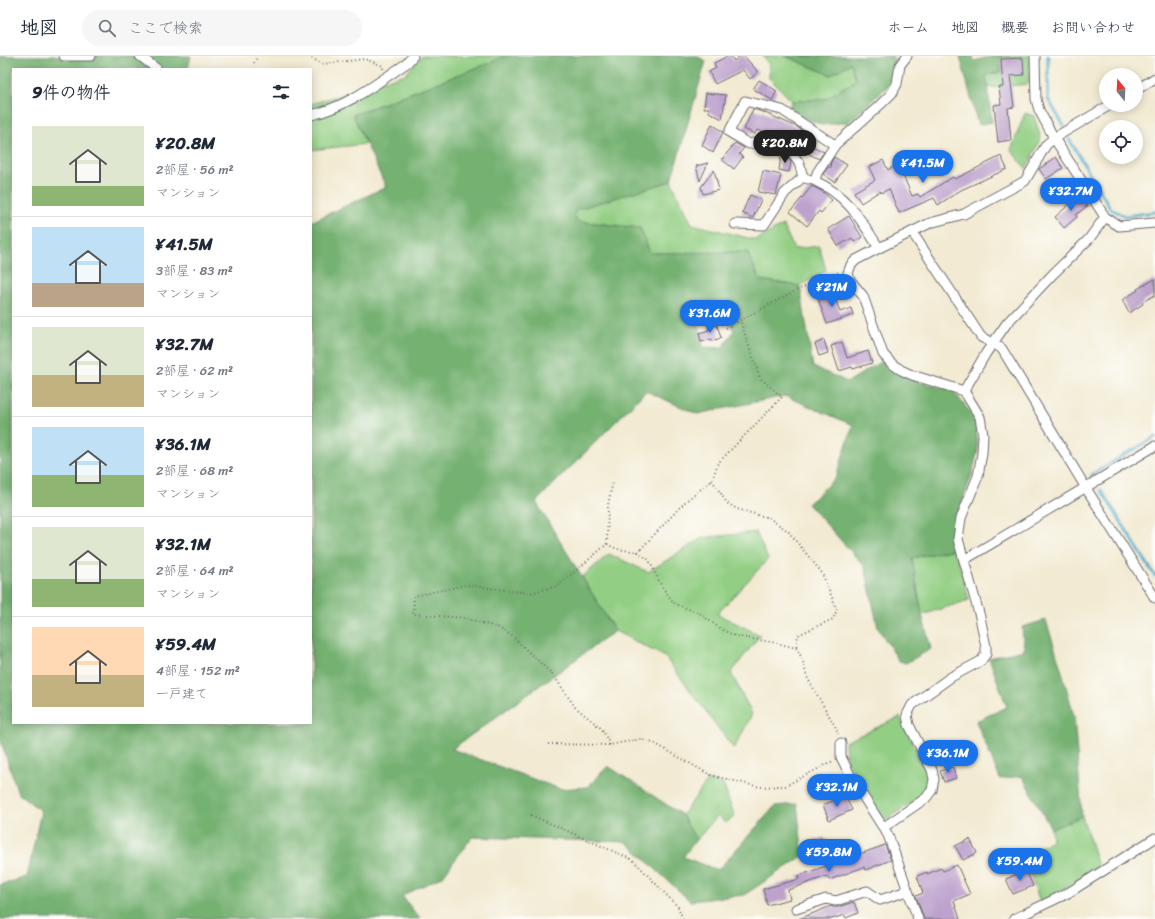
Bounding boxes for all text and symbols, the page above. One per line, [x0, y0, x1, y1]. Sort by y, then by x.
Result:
search box [82, 10, 362, 46]
text: 地図 [20, 11, 58, 44]
text: ここで検索 [128, 15, 203, 41]
text: ホーム [888, 15, 929, 40]
text: 地図 [951, 15, 979, 40]
text: 概要 [1001, 15, 1029, 40]
text: お問い合わせ [1051, 15, 1135, 40]
icon: search [96, 17, 118, 39]
north arrow [1099, 68, 1143, 112]
map controls [1099, 68, 1143, 164]
text: 9件の物件 [32, 77, 110, 107]
icon: filters [270, 81, 292, 103]
button: locate [1099, 120, 1143, 164]
text: ¥20.8M [156, 128, 215, 158]
pin: ¥20.8M [752, 130, 818, 164]
text: ¥20.8M [762, 131, 808, 154]
icon: home [64, 142, 112, 190]
pin: ¥41.5M [890, 150, 956, 184]
text: ¥41.5M [901, 151, 945, 174]
text: 2部屋 · 56 m² [156, 158, 234, 181]
pin: ¥32.7M [1038, 178, 1104, 212]
text: ¥32.7M [1049, 179, 1093, 202]
text: マンション [156, 181, 220, 204]
text: ¥41.5M [156, 229, 213, 259]
icon: home [64, 243, 112, 291]
text: 3部屋 · 83 m² [156, 259, 233, 282]
pin: ¥21M [808, 274, 856, 308]
text: ¥21M [817, 275, 847, 298]
text: マンション [156, 282, 220, 305]
pin: ¥31.6M [677, 300, 743, 334]
text: ¥31.6M [689, 301, 731, 324]
text: ¥32.7M [156, 329, 213, 359]
icon: home [64, 343, 112, 391]
text: 2部屋 · 62 m² [156, 359, 233, 382]
text: マンション [156, 382, 220, 405]
text: ¥36.1M [156, 429, 211, 459]
icon: home [64, 443, 112, 491]
text: 2部屋 · 68 m² [156, 459, 233, 482]
text: マンション [156, 482, 220, 505]
text: ¥32.1M [156, 529, 211, 559]
icon: home [64, 543, 112, 591]
text: 2部屋 · 64 m² [156, 559, 234, 582]
text: マンション [156, 582, 220, 605]
text: ¥59.4M [156, 629, 216, 659]
icon: home [64, 643, 112, 691]
text: 4部屋 · 152 m² [156, 659, 240, 682]
text: 一戸建て [156, 682, 208, 705]
pin: ¥36.1M [915, 740, 981, 774]
text: ¥36.1M [927, 741, 969, 764]
pin: ¥32.1M [804, 774, 870, 808]
text: ¥32.1M [816, 775, 858, 798]
pin: ¥59.8M [796, 839, 862, 873]
text: ¥59.8M [806, 840, 852, 863]
pin: ¥59.4M [987, 848, 1053, 882]
text: ¥59.4M [997, 849, 1043, 872]

